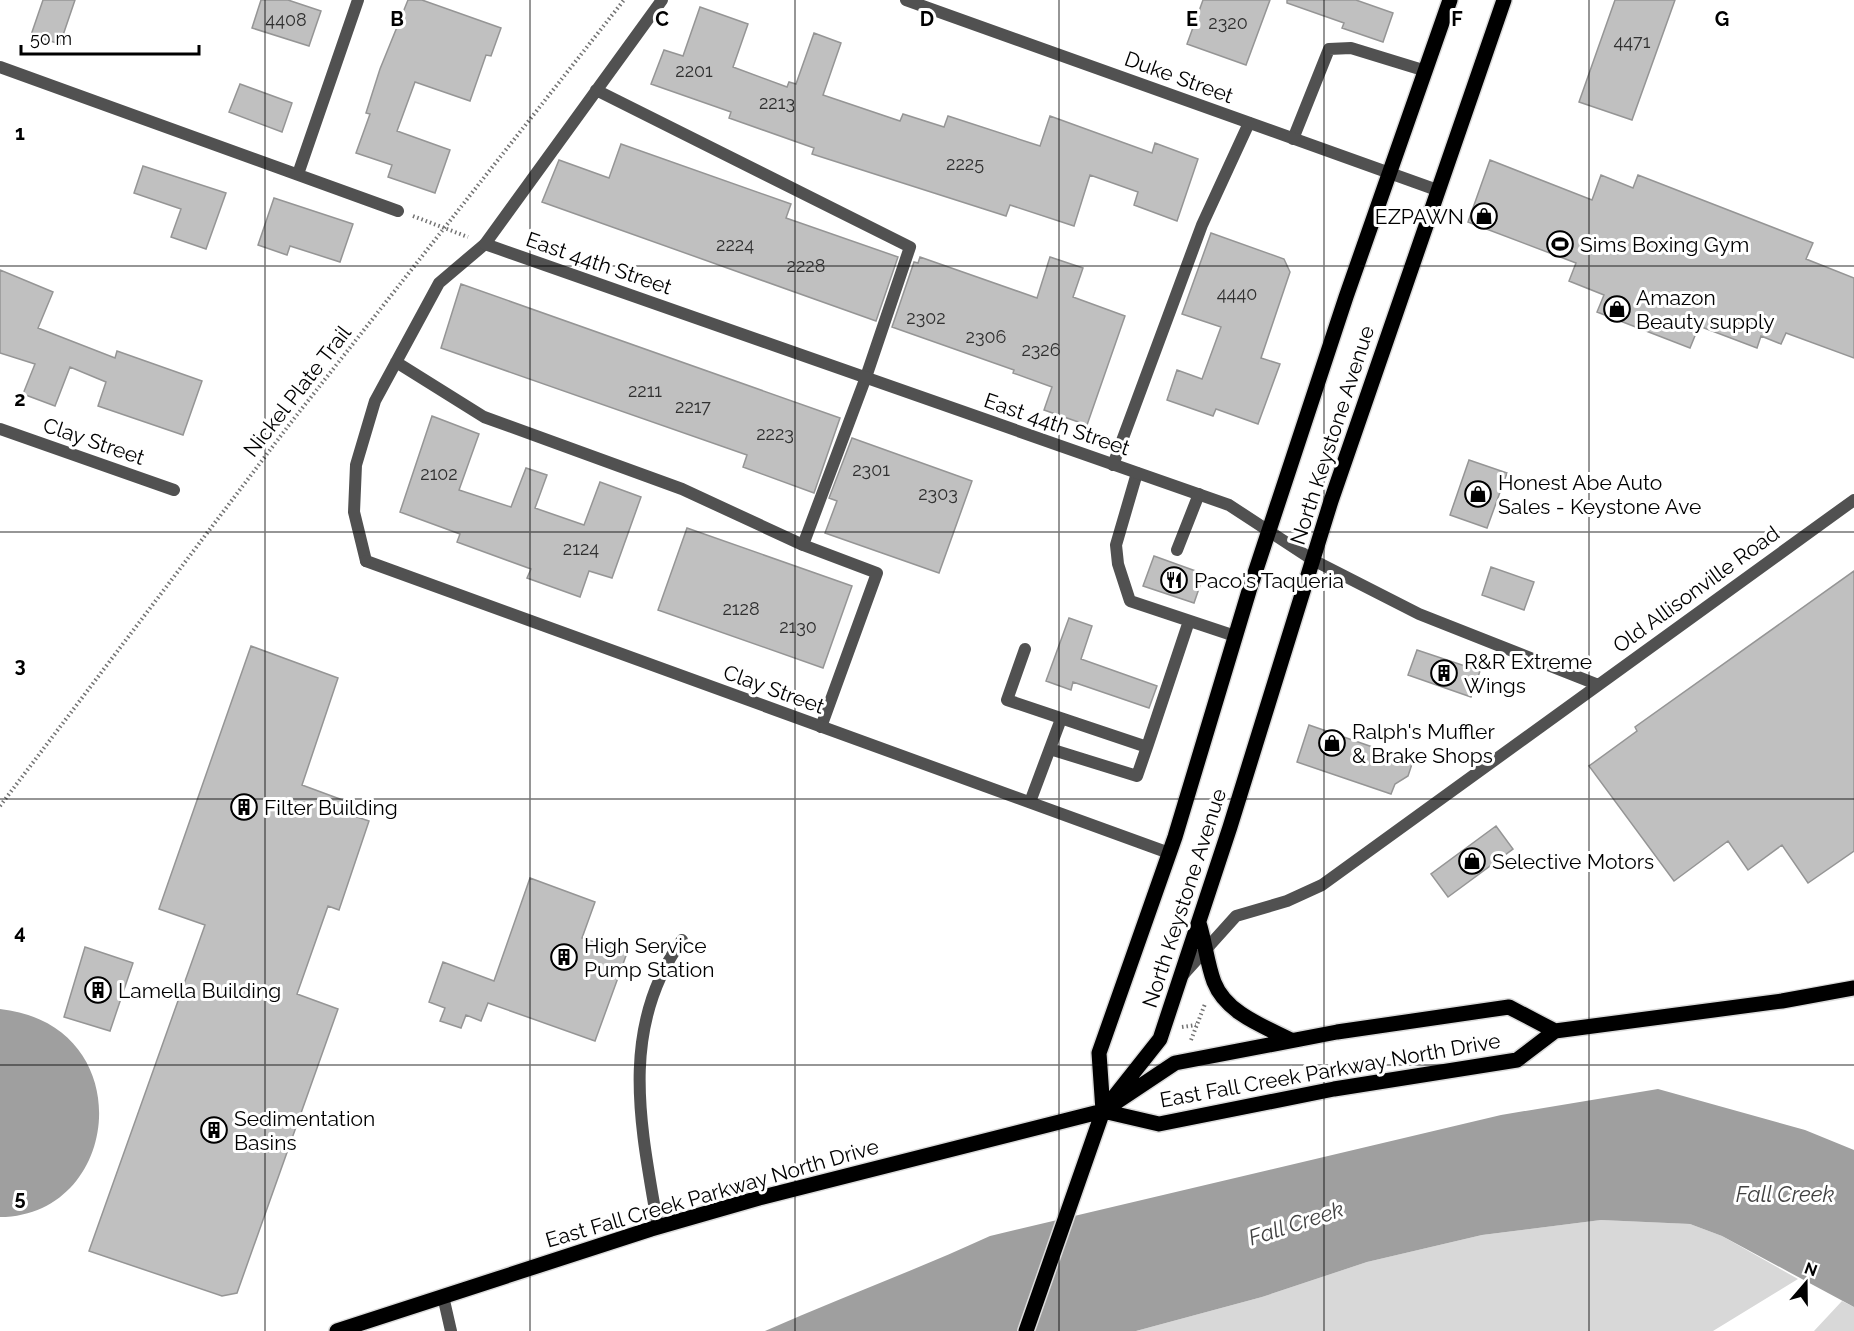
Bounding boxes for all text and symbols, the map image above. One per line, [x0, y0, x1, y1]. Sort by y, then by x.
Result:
text: B [390, 7, 404, 31]
text: C [655, 7, 669, 31]
text: D [920, 7, 934, 31]
text: E [1186, 7, 1198, 31]
text: F [1451, 7, 1463, 31]
text: G [1715, 7, 1729, 31]
house number: 4408 [265, 9, 307, 30]
house number: 2320 [1208, 12, 1248, 33]
scale bar [21, 18, 200, 56]
text: 50 m [30, 28, 72, 49]
house number: 4471 [1614, 31, 1651, 52]
street label: Duke Street [1121, 46, 1237, 108]
house number: 2201 [675, 60, 713, 81]
house number: 2213 [759, 92, 795, 113]
text: 1 [15, 121, 25, 145]
house number: 2225 [946, 153, 984, 174]
shop icon: EZPAWN [1469, 201, 1499, 231]
place label: EZPAWN [1375, 204, 1464, 229]
street label: East 44th Street [523, 226, 675, 300]
sports icon: Sims Boxing Gym [1545, 229, 1575, 259]
place label: Sims Boxing Gym [1580, 232, 1749, 257]
house number: 2224 [716, 234, 754, 255]
house number: 2228 [787, 255, 825, 276]
house number: 4440 [1217, 283, 1257, 304]
place label: Amazon Beauty supply [1636, 285, 1775, 334]
shop icon: Amazon Beauty supply [1602, 294, 1632, 324]
house number: 2302 [906, 307, 946, 328]
street label: Nickel Plate Trail [238, 320, 356, 462]
street label: North Keystone Avenue [1285, 322, 1379, 548]
house number: 2306 [966, 326, 1007, 347]
house number: 2326 [1021, 339, 1061, 360]
house number: 2211 [628, 380, 662, 401]
text: 2 [14, 387, 26, 411]
street label: East 44th Street [981, 387, 1133, 461]
house number: 2217 [675, 396, 711, 417]
street label: Clay Street [40, 412, 148, 470]
house number: 2223 [756, 423, 794, 444]
house number: 2301 [852, 459, 890, 480]
house number: 2102 [420, 463, 458, 484]
place label: Honest Abe Auto Sales - Keystone Ave [1498, 470, 1701, 519]
shop icon: Honest Abe Auto Sales - Keystone Ave [1463, 479, 1493, 509]
house number: 2303 [918, 483, 958, 504]
street label: Old Allisonville Road [1608, 520, 1784, 658]
house number: 2124 [563, 538, 599, 559]
restaurant icon: Paco's Taqueria [1159, 565, 1189, 595]
place label: Paco's Taqueria [1194, 568, 1344, 593]
house number: 2128 [722, 598, 760, 619]
house number: 2130 [779, 616, 817, 637]
place label: R&R Extreme Wings [1464, 649, 1592, 698]
text: 3 [14, 653, 26, 677]
building icon: R&R Extreme Wings [1429, 658, 1459, 688]
street label: Clay Street [720, 659, 828, 719]
place label: Ralph's Muffler & Brake Shops [1352, 719, 1495, 768]
shop icon: Ralph's Muffler & Brake Shops [1317, 728, 1347, 758]
street label: North Keystone Avenue [1137, 785, 1231, 1011]
building icon: Filter Building [229, 792, 259, 822]
place label: Filter Building [264, 795, 398, 820]
shop icon: Selective Motors [1457, 846, 1487, 876]
place label: Selective Motors [1492, 849, 1654, 874]
text: 4 [14, 920, 26, 944]
place label: High Service Pump Station [584, 933, 714, 982]
building icon: High Service Pump Station [549, 942, 579, 972]
building icon: Lamella Building [83, 975, 113, 1005]
place label: Lamella Building [118, 978, 281, 1003]
street label: East Fall Creek Parkway North Drive [1158, 1028, 1502, 1112]
place label: Sedimentation Basins [234, 1106, 375, 1155]
building icon: Sedimentation Basins [199, 1115, 229, 1145]
street label: East Fall Creek Parkway North Drive [543, 1133, 881, 1253]
water label: Fall Creek [1736, 1181, 1834, 1207]
text: 5 [14, 1186, 26, 1210]
water label: Fall Creek [1245, 1195, 1347, 1251]
north arrow [1776, 1253, 1836, 1313]
text: N [1802, 1258, 1820, 1280]

